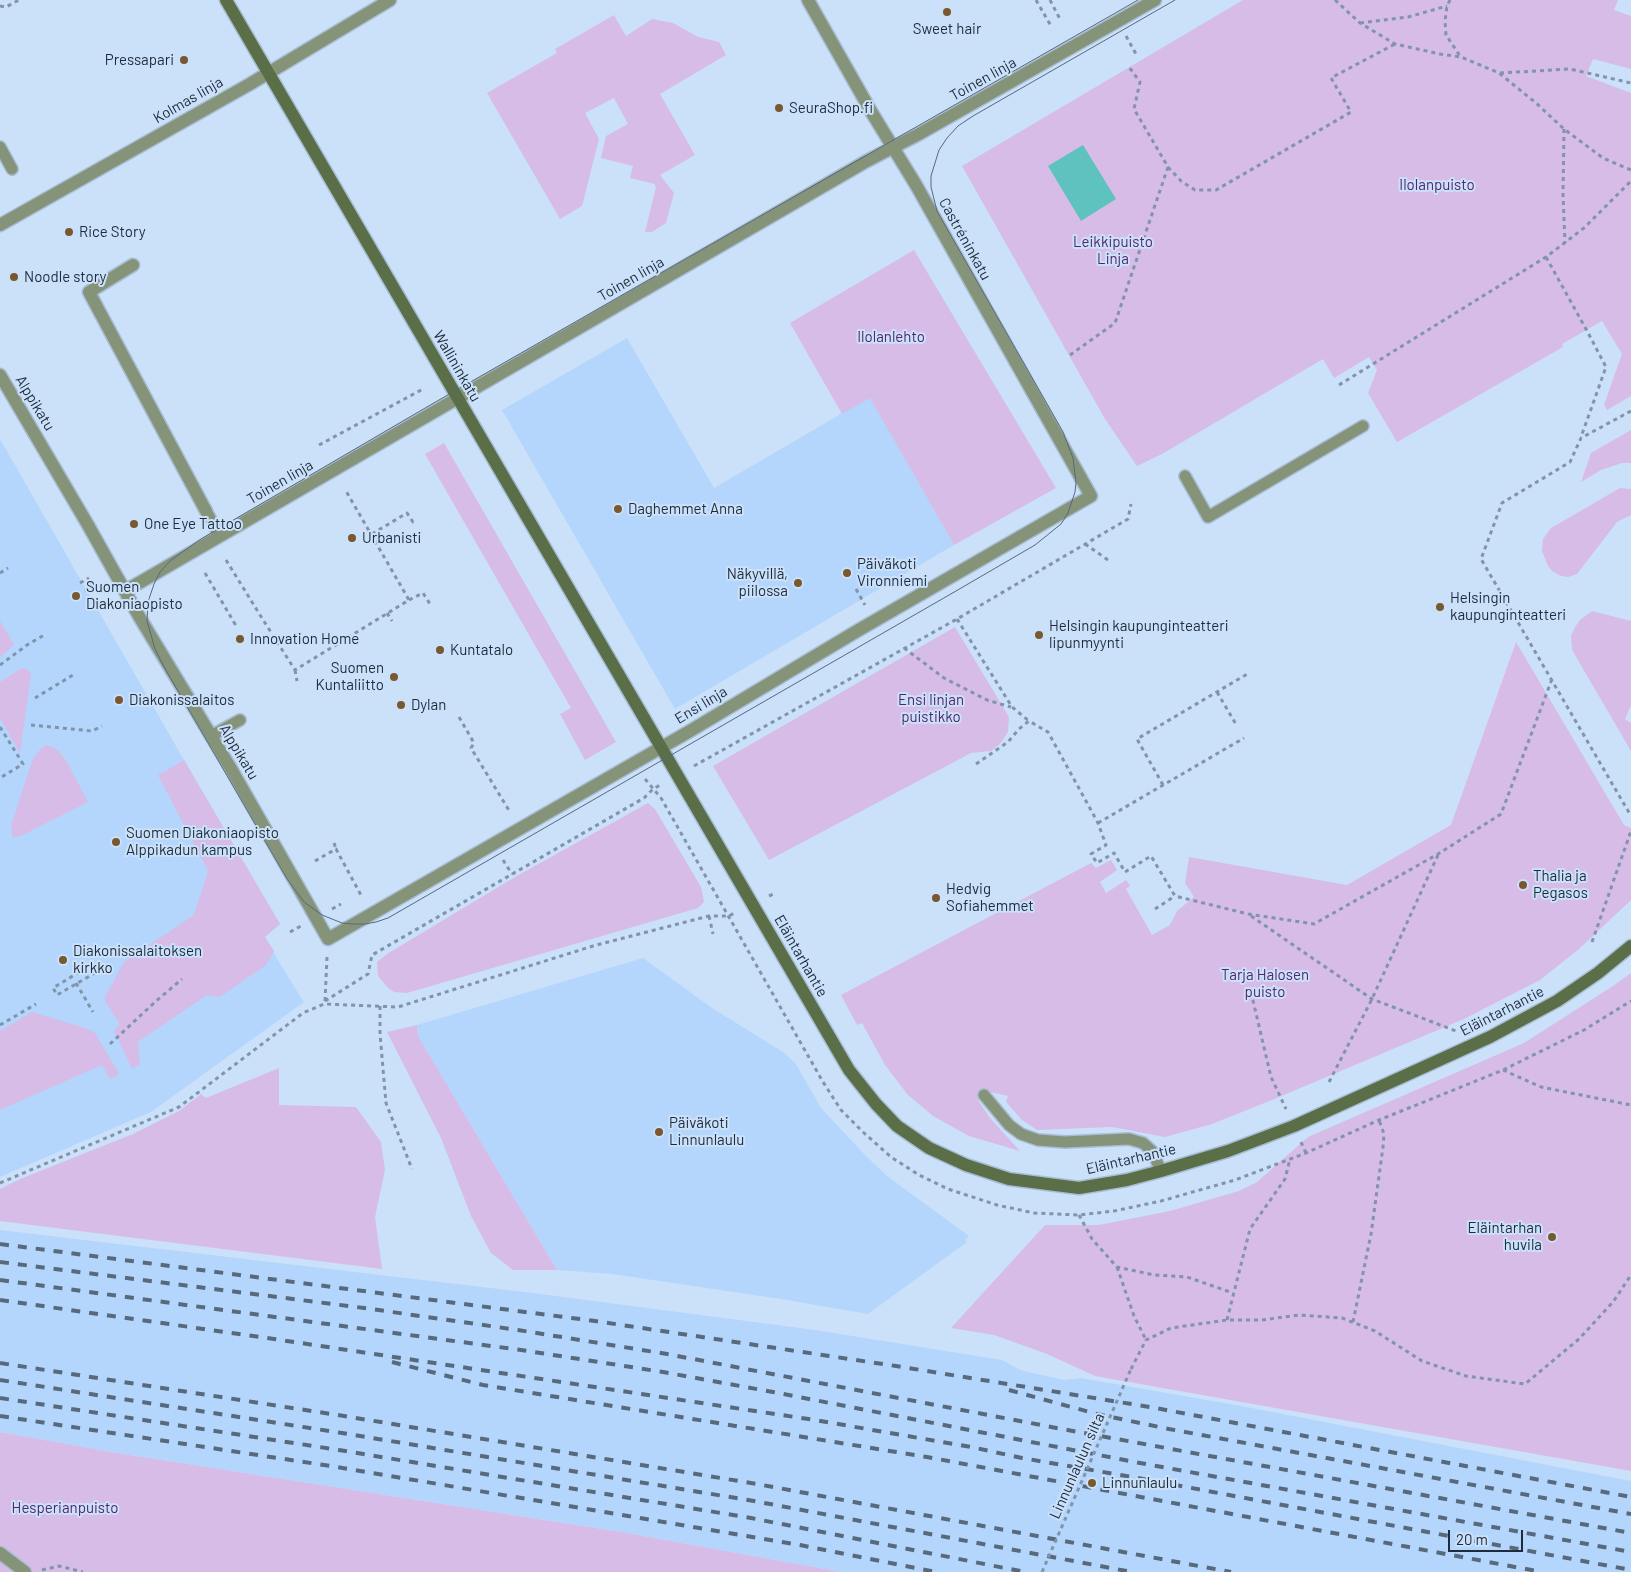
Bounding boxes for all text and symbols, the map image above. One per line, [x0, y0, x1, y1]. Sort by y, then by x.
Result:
marker: Sweet hair [941, 6, 953, 18]
place label: Sweet hair [913, 20, 981, 38]
place label: Pressapari [105, 51, 174, 69]
street label: Toinen linja [947, 53, 1019, 105]
marker: Pressapari [178, 54, 190, 66]
street label: Kolmas linja [150, 73, 226, 127]
place label: SeuraShop.fi [789, 99, 873, 117]
marker: SeuraShop.fi [773, 102, 785, 114]
park label: Ilolanpuisto [1399, 176, 1475, 194]
street label: Castréninkatu [935, 195, 995, 283]
place label: Rice Story [79, 223, 146, 241]
marker: Rice Story [63, 226, 75, 238]
park label: Leikkipuisto Linja [1073, 233, 1153, 268]
street label: Toinen linja [595, 253, 667, 305]
place label: Noodle story [24, 268, 107, 286]
marker: Noodle story [8, 271, 20, 283]
street label: Wallininkatu [429, 327, 485, 405]
park label: Ilolanlehto [857, 328, 925, 346]
street label: Alppikatu [11, 372, 59, 434]
street label: Toinen linja [244, 456, 316, 508]
place label: Daghemmet Anna [628, 500, 743, 518]
marker: Daghemmet Anna [612, 503, 624, 515]
place label: One Eye Tattoo [144, 515, 242, 533]
marker: One Eye Tattoo [128, 518, 140, 530]
place label: Urbanisti [362, 529, 421, 547]
marker: Urbanisti [346, 532, 358, 544]
place label: Päiväkoti Vironniemi [857, 555, 927, 590]
place label: Näkyvillä, piilossa [727, 565, 788, 600]
marker: Päiväkoti Vironniemi [841, 567, 853, 579]
marker: Näkyvillä, piilossa [792, 577, 804, 589]
place label: Suomen Diakoniaopisto [86, 578, 183, 613]
place label: Helsingin kaupunginteatteri [1450, 589, 1566, 624]
marker: Suomen Diakoniaopisto [70, 590, 82, 602]
marker: Helsingin kaupunginteatteri [1434, 601, 1446, 613]
place label: Helsingin kaupunginteatteri lipunmyynti [1049, 617, 1228, 652]
marker: Helsingin kaupunginteatteri lipunmyynti [1033, 629, 1045, 641]
place label: Innovation Home [250, 630, 359, 648]
marker: Innovation Home [234, 633, 246, 645]
place label: Kuntatalo [450, 641, 513, 659]
marker: Kuntatalo [434, 644, 446, 656]
place label: Suomen Kuntaliitto [316, 659, 384, 694]
marker: Suomen Kuntaliitto [388, 671, 400, 683]
street label: Ensi linja [672, 682, 730, 728]
place label: Diakonissalaitos [129, 691, 235, 709]
park label: Ensi linjan puistikko [898, 691, 964, 726]
marker: Diakonissalaitos [113, 694, 125, 706]
place label: Dylan [411, 696, 446, 714]
marker: Dylan [395, 699, 407, 711]
street label: Alppikatu [215, 721, 263, 783]
place label: Suomen Diakoniaopisto Alppikadun kampus [126, 824, 279, 859]
marker: Suomen Diakoniaopisto Alppikadun kampus [110, 836, 122, 848]
place label: Thalia ja Pegasos [1533, 867, 1588, 902]
marker: Thalia ja Pegasos [1517, 879, 1529, 891]
place label: Hedvig Sofiahemmet [946, 880, 1034, 915]
marker: Hedvig Sofiahemmet [930, 892, 942, 904]
street label: Eläintarhantie [770, 912, 832, 1000]
place label: Diakonissalaitoksen kirkko [73, 942, 202, 977]
marker: Diakonissalaitoksen kirkko [57, 954, 69, 966]
park label: Tarja Halosen puisto [1221, 966, 1309, 1001]
street label: Eläintarhantie [1457, 982, 1547, 1040]
place label: Päiväkoti Linnunlaulu [669, 1114, 744, 1149]
marker: Päiväkoti Linnunlaulu [653, 1126, 665, 1138]
street label: Eläintarhantie [1084, 1140, 1178, 1178]
place label: Eläintarhan huvila [1467, 1219, 1542, 1254]
marker: Eläintarhan huvila [1546, 1231, 1558, 1243]
street label: Linnunlaulun silta [1046, 1410, 1108, 1522]
place label: Linnunlaulu [1102, 1474, 1177, 1492]
marker: Linnunlaulu [1086, 1477, 1098, 1489]
park label: Hesperianpuisto [12, 1499, 118, 1517]
scale bar [1451, 1520, 1526, 1552]
text: 20 m [1456, 1530, 1488, 1548]

